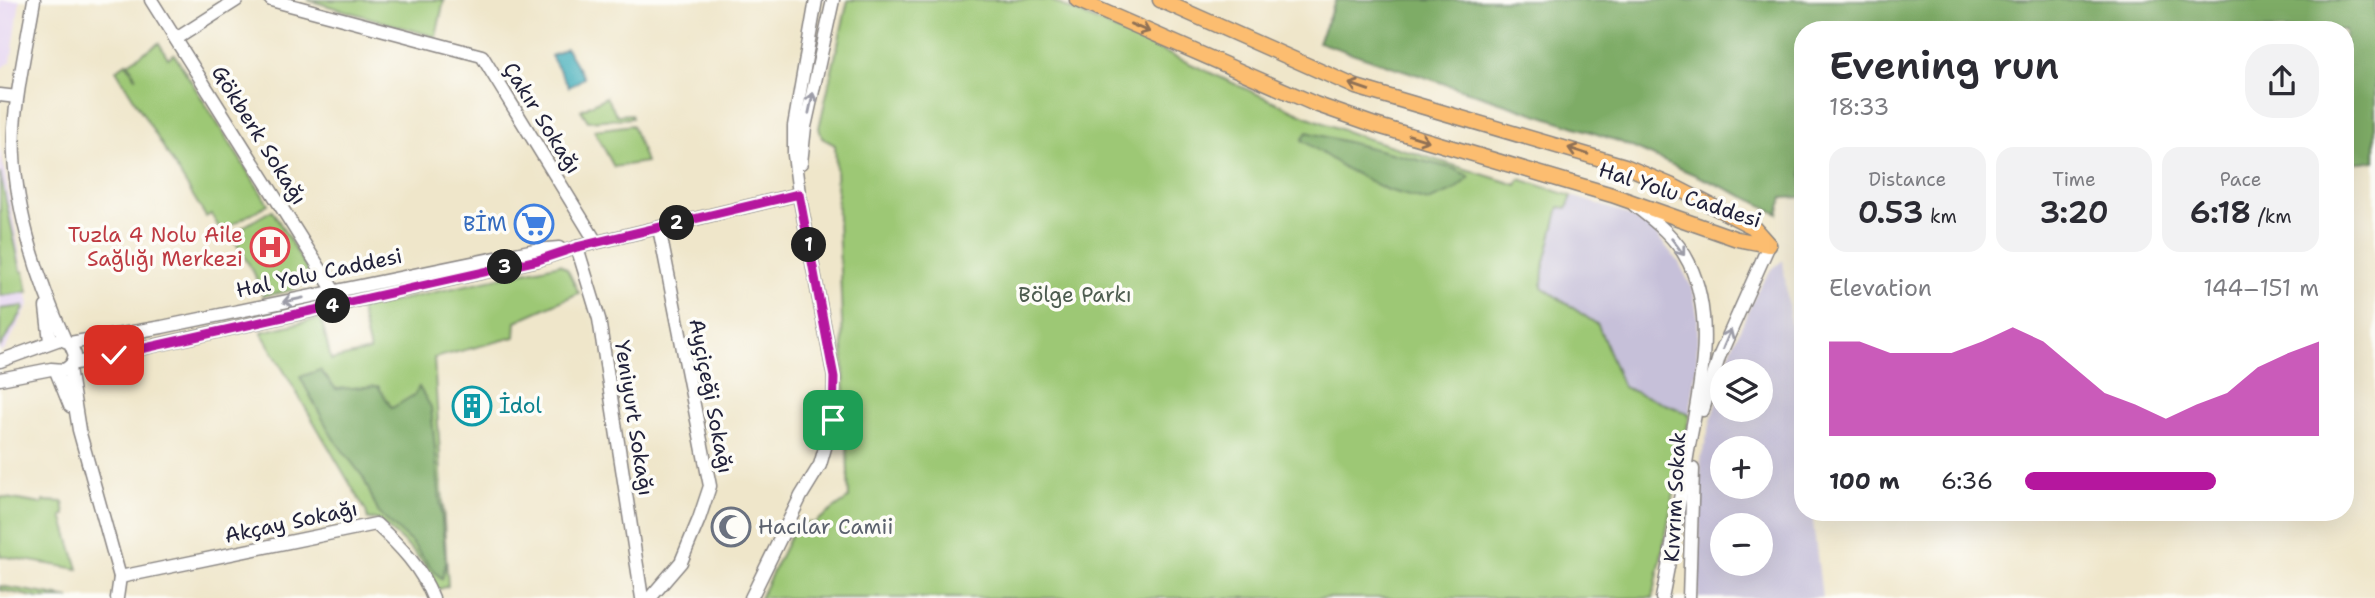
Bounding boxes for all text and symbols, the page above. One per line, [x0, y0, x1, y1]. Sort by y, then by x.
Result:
one-way arrow [1128, 22, 1150, 35]
text: Evening run [1829, 40, 2059, 91]
button: share [2245, 44, 2319, 118]
street label: Çakır Sokağı [497, 57, 587, 179]
street label: Gökberk Sokağı [205, 60, 313, 210]
one-way arrow [1349, 80, 1371, 92]
one-way arrow [804, 92, 818, 115]
text: 18:33 [1829, 92, 1889, 122]
one-way arrow [1408, 133, 1430, 146]
one-way arrow [1567, 143, 1589, 156]
street label: Hal Yolu Caddesi [1595, 156, 1765, 234]
text: Distance [1868, 167, 1946, 192]
text: Time [2052, 167, 2096, 192]
text: Pace [2220, 167, 2262, 192]
text: 0.53 [1858, 192, 1924, 233]
text: 3:20 [2039, 192, 2109, 233]
text: 6:18 [2190, 192, 2251, 233]
supermarket icon: BİM [513, 203, 555, 245]
text: km [1924, 204, 1957, 229]
text: /km [2251, 204, 2292, 229]
pin: 2 [660, 206, 694, 241]
place label: BİM [463, 210, 507, 238]
text: 2 [670, 210, 683, 235]
place label: Tuzla 4 Nolu Aile Sağlığı Merkezi [68, 221, 243, 273]
hospital icon: Tuzla 4 Nolu Aile Sağlığı Merkezi [249, 226, 291, 268]
pin: 1 [792, 228, 826, 262]
text: 1 [804, 232, 813, 257]
one-way arrow [1671, 237, 1686, 256]
street label: Hal Yolu Caddesi [233, 242, 405, 304]
pin: 3 [488, 250, 522, 284]
text: 3 [498, 254, 511, 279]
text: Elevation [1829, 273, 1932, 303]
text: 144–151 m [2203, 273, 2319, 303]
park label: Bölge Parkı [1018, 281, 1132, 309]
pin: 4 [316, 288, 350, 324]
one-way arrow [282, 293, 305, 307]
text: 4 [326, 293, 339, 318]
street label: Ayçiçeği Sokağı [682, 316, 740, 476]
pin [84, 325, 144, 385]
one-way arrow [1721, 329, 1734, 350]
icon: check [95, 336, 133, 374]
street label: Yeniyurt Sokağı [608, 338, 660, 498]
map controls [1710, 359, 1773, 576]
button: layers [1710, 359, 1773, 422]
building icon: İdol [451, 385, 493, 427]
pin [803, 390, 863, 450]
place label: İdol [499, 392, 542, 420]
icon: arrive [814, 401, 852, 439]
street label: Kıvrım Sokak [1658, 431, 1692, 563]
button: + [1710, 436, 1773, 499]
text: 100 m [1829, 466, 1900, 496]
text: 6:36 [1941, 466, 1993, 496]
street label: Akçay Sokağı [222, 494, 360, 550]
mosque icon: Hacılar Camii [710, 506, 752, 548]
place label: Hacılar Camii [758, 513, 893, 541]
button: − [1710, 513, 1773, 576]

